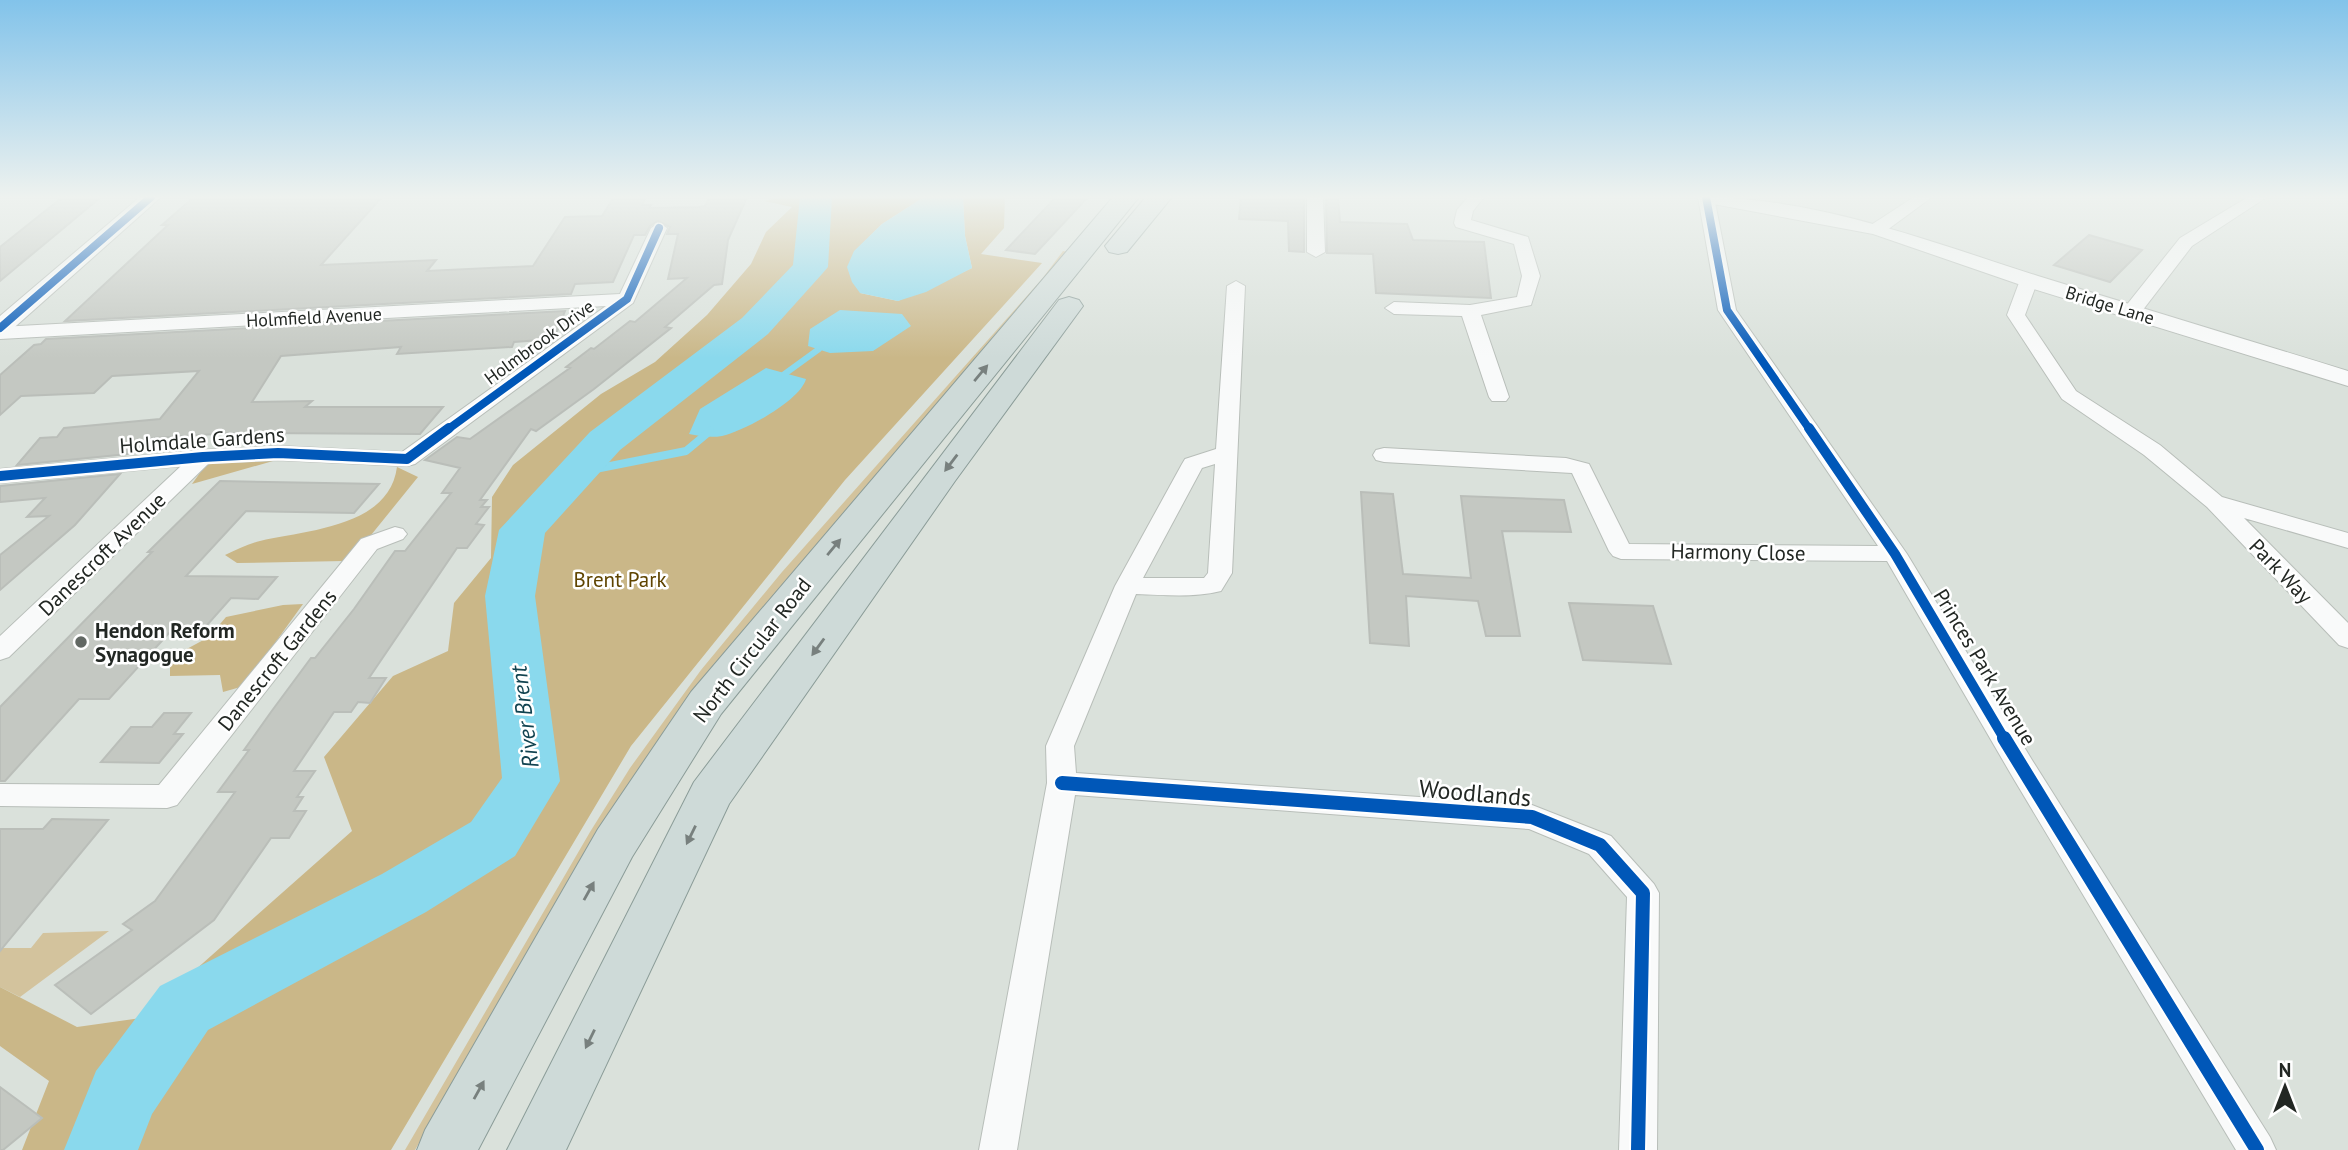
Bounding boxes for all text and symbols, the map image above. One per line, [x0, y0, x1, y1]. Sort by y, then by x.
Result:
street label: Bridge Lane [2063, 281, 2157, 329]
street label: Holmbrook Drive [480, 294, 598, 390]
street label: Holmfield Avenue [246, 302, 382, 332]
one-way arrow [973, 365, 988, 382]
street label: Holmdale Gardens [119, 421, 285, 459]
one-way arrow [944, 453, 959, 471]
street label: Danescroft Avenue [33, 486, 171, 622]
street label: Park Way [2244, 533, 2319, 609]
street label: Harmony Close [1670, 537, 1806, 567]
one-way arrow [826, 539, 841, 556]
park label: Brent Park [574, 566, 666, 593]
street label: North Circular Road [687, 572, 817, 728]
street label: Danescroft Gardens [212, 584, 342, 736]
street label: Princes Park Avenue [1928, 584, 2042, 750]
place label: Hendon Reform Synagogue [95, 617, 235, 668]
marker: Hendon Reform Synagogue [73, 634, 89, 650]
one-way arrow [811, 638, 825, 656]
water label: River Brent [503, 662, 545, 770]
street label: Woodlands [1418, 773, 1532, 813]
one-way arrow [685, 825, 696, 845]
one-way arrow [583, 882, 595, 901]
one-way arrow [585, 1029, 596, 1049]
north arrow [2250, 1052, 2320, 1122]
text: N [2279, 1058, 2291, 1082]
one-way arrow [473, 1081, 485, 1100]

